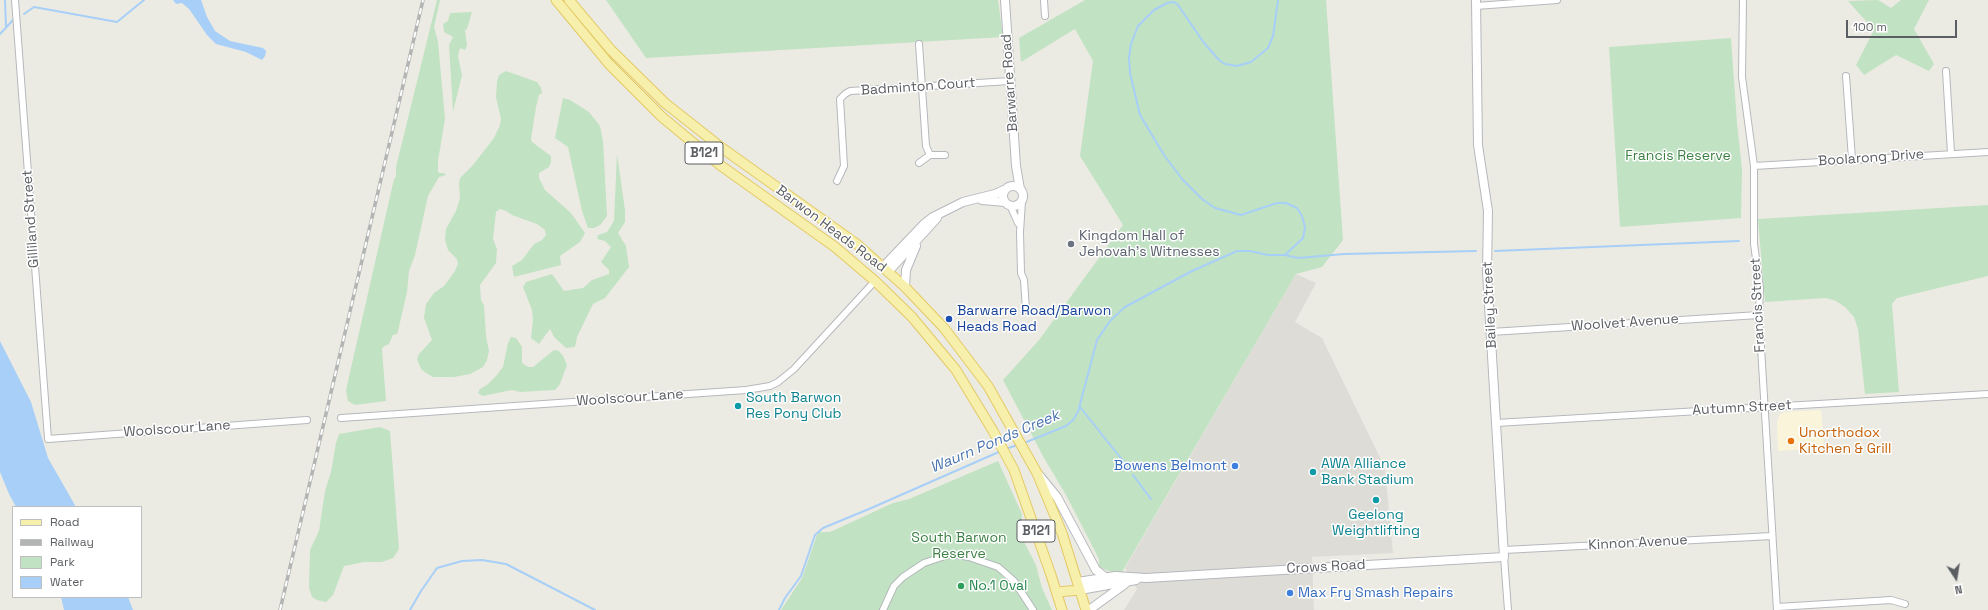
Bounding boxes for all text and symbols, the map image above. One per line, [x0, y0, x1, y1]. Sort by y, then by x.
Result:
scale bar [1848, 12, 1959, 38]
text: 100 m [1853, 19, 1887, 35]
street label: Barwarre Road [998, 33, 1022, 133]
street label: Badminton Court [860, 75, 976, 99]
road number: B121 [685, 142, 723, 164]
street label: Boolarong Drive [1817, 146, 1925, 170]
park label: Francis Reserve [1625, 148, 1731, 164]
street label: Gilliland Street [19, 169, 43, 269]
street label: Barwon Heads Road [772, 182, 890, 276]
place label: Kingdom Hall of Jehovah's Witnesses [1079, 228, 1220, 260]
marker: Kingdom Hall of Jehovah's Witnesses [1066, 239, 1076, 249]
street label: Francis Street [1747, 257, 1769, 353]
street label: Bailey Street [1479, 261, 1501, 349]
place label: Barwarre Road/Barwon Heads Road [957, 303, 1111, 336]
street label: Woolvet Avenue [1571, 311, 1679, 335]
marker: Barwarre Road/Barwon Heads Road [944, 314, 954, 324]
street label: Woolscour Lane [576, 386, 684, 410]
place label: South Barwon Res Pony Club [746, 390, 842, 422]
street label: Autumn Street [1692, 397, 1792, 419]
marker: South Barwon Res Pony Club [733, 401, 743, 411]
water label: Waurn Ponds Creek [928, 407, 1062, 477]
street label: Woolscour Lane [123, 417, 231, 441]
place label: Unorthodox Kitchen & Grill [1799, 425, 1891, 458]
marker: Unorthodox Kitchen & Grill [1786, 436, 1796, 446]
place label: AWA Alliance Bank Stadium [1321, 456, 1414, 488]
place label: Bowens Belmont [1114, 458, 1227, 474]
marker: Bowens Belmont [1230, 461, 1240, 471]
marker: AWA Alliance Bank Stadium [1308, 467, 1318, 477]
marker: Geelong Weightlifting [1371, 495, 1381, 505]
legend [12, 506, 142, 598]
place label: Geelong Weightlifting [1332, 507, 1420, 540]
text: Road [50, 514, 79, 530]
road number: B121 [1017, 520, 1055, 542]
park label: South Barwon Reserve [911, 530, 1007, 562]
street label: Kinnon Avenue [1588, 532, 1688, 554]
text: Railway [50, 534, 94, 550]
text: Park [50, 554, 75, 570]
street label: Crows Road [1286, 557, 1366, 577]
north arrow [1936, 558, 1976, 598]
text: Water [50, 574, 84, 590]
place label: No.1 Oval [969, 578, 1027, 594]
marker: No.1 Oval [956, 581, 966, 591]
text: N [1953, 582, 1964, 597]
place label: Max Fry Smash Repairs [1298, 585, 1453, 601]
marker: Max Fry Smash Repairs [1285, 588, 1295, 598]

